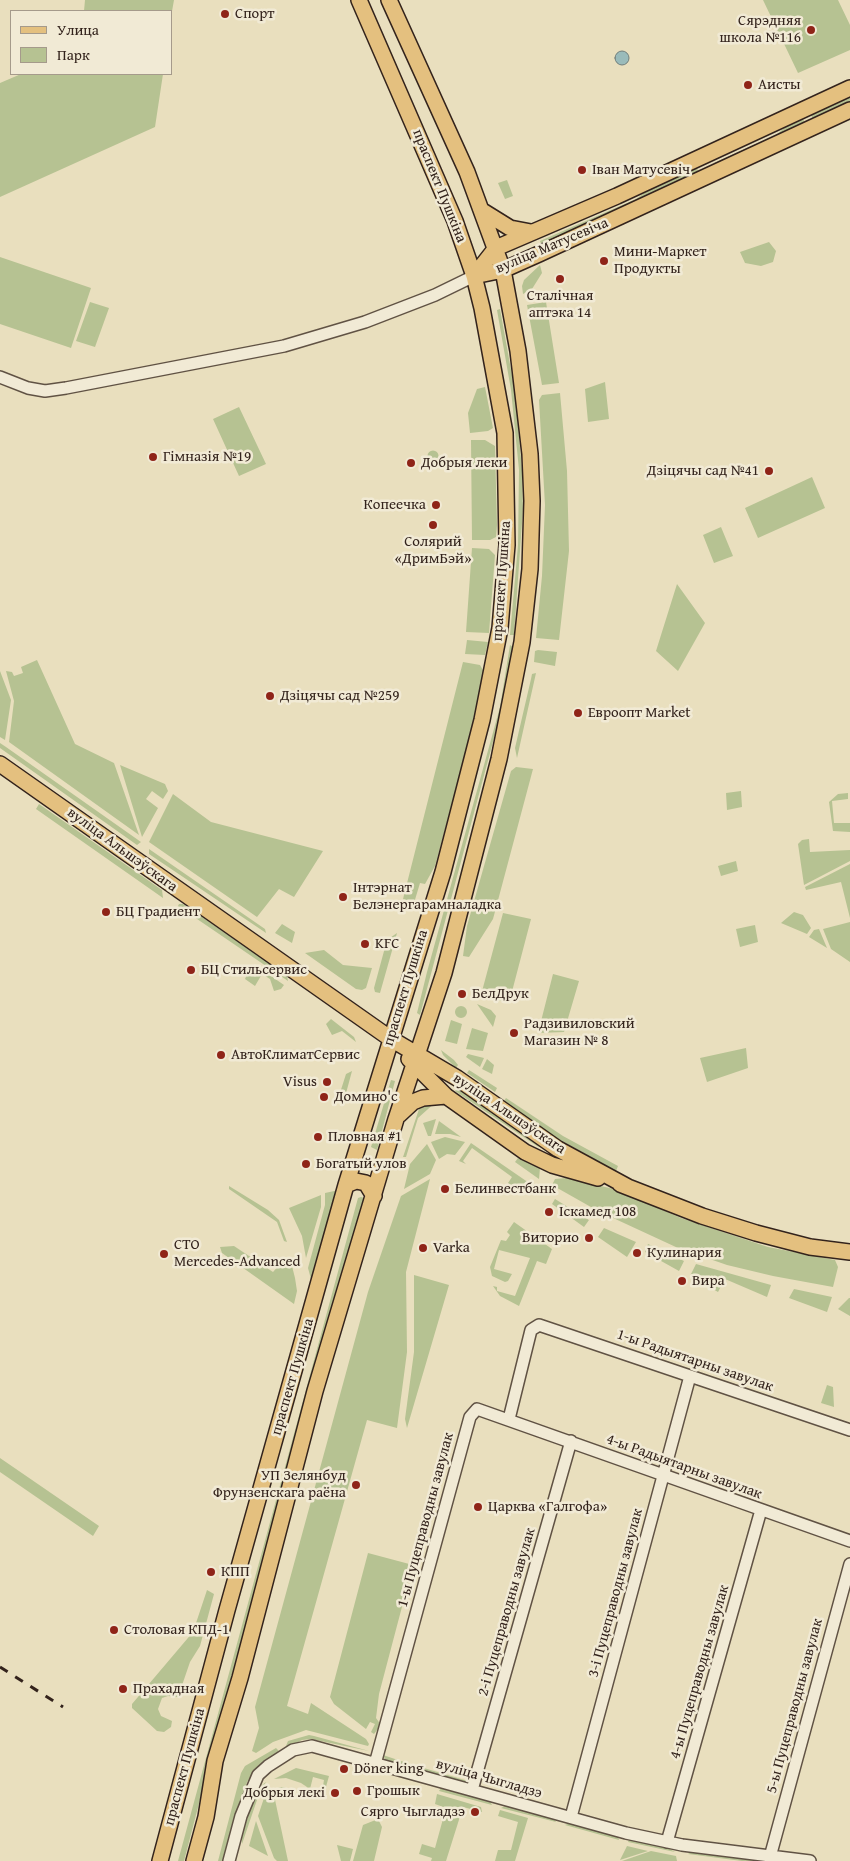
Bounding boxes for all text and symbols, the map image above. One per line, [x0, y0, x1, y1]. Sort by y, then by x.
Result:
place label: Спорт [235, 5, 275, 23]
marker: Спорт [219, 8, 231, 20]
legend [10, 10, 172, 75]
place label: Сярэдняя школа №116 [720, 12, 801, 47]
text: Улица [57, 19, 99, 40]
marker: Сярэдняя школа №116 [805, 24, 817, 36]
text: Парк [57, 44, 90, 65]
place label: Аисты [758, 76, 800, 94]
marker: Аисты [742, 79, 754, 91]
street label: праспект Пушкіна [408, 127, 470, 245]
place label: Іван Матусевіч [592, 161, 690, 179]
marker: Іван Матусевіч [576, 164, 588, 176]
street label: вуліца Матусевіча [493, 214, 611, 278]
place label: Мини-Маркет Продукты [614, 243, 707, 278]
marker: Мини-Маркет Продукты [598, 255, 610, 267]
marker: Сталічная аптэка 14 [554, 273, 566, 285]
place label: Сталічная аптэка 14 [527, 287, 593, 322]
place label: Гімназія №19 [163, 448, 251, 466]
marker: Гімназія №19 [147, 451, 159, 463]
place label: Добрыя леки [421, 454, 507, 472]
marker: Добрыя леки [405, 457, 417, 469]
place label: Дзіцячы сад №41 [647, 462, 759, 480]
marker: Дзіцячы сад №41 [763, 465, 775, 477]
place label: Копеечка [364, 496, 426, 514]
marker: Копеечка [430, 499, 442, 511]
marker: Солярий «ДримБэй» [427, 519, 439, 531]
street label: праспект Пушкіна [489, 520, 515, 642]
place label: Солярий «ДримБэй» [395, 533, 471, 568]
place label: Дзіцячы сад №259 [280, 687, 399, 705]
marker: Дзіцячы сад №259 [264, 690, 276, 702]
place label: Евроопт Market [588, 704, 691, 722]
marker: Евроопт Market [572, 707, 584, 719]
street label: вуліца Альшэўскага [63, 804, 181, 896]
place label: Інтэрнат Белэнергарамналадка [353, 879, 501, 914]
marker: Інтэрнат Белэнергарамналадка [337, 891, 349, 903]
place label: БЦ Градиент [116, 903, 200, 921]
marker: БЦ Градиент [100, 906, 112, 918]
street label: праспект Пушкіна [380, 928, 432, 1048]
place label: KFC [375, 935, 399, 953]
marker: KFC [359, 938, 371, 950]
place label: БЦ Стильсервис [201, 961, 307, 979]
marker: БЦ Стильсервис [185, 964, 197, 976]
place label: БелДрук [472, 985, 529, 1003]
marker: БелДрук [456, 988, 468, 1000]
place label: Радзивиловский Магазин № 8 [524, 1015, 635, 1050]
marker: Радзивиловский Магазин № 8 [508, 1027, 520, 1039]
place label: АвтоКлиматСервис [231, 1046, 360, 1064]
marker: АвтоКлиматСервис [215, 1049, 227, 1061]
street label: вуліца Альшэўскага [449, 1070, 569, 1158]
place label: Visus [283, 1073, 317, 1091]
marker: Visus [321, 1076, 333, 1088]
place label: Домино'c [334, 1088, 398, 1106]
marker: Домино'c [318, 1091, 330, 1103]
place label: Пловная #1 [328, 1128, 402, 1146]
marker: Пловная #1 [312, 1131, 324, 1143]
place label: Богатый улов [316, 1155, 406, 1173]
marker: Богатый улов [300, 1158, 312, 1170]
place label: Белинвестбанк [455, 1180, 556, 1198]
marker: Белинвестбанк [439, 1183, 451, 1195]
place label: Іскамед 108 [559, 1203, 636, 1221]
marker: Іскамед 108 [543, 1206, 555, 1218]
place label: Виторио [522, 1229, 579, 1247]
marker: Виторио [583, 1232, 595, 1244]
place label: СТО Mercedes-Advanced [174, 1236, 301, 1271]
place label: Varka [433, 1239, 470, 1257]
marker: Varka [417, 1242, 429, 1254]
place label: Кулинария [647, 1244, 721, 1262]
marker: Кулинария [631, 1247, 643, 1259]
marker: СТО Mercedes-Advanced [158, 1248, 170, 1260]
place label: Вира [692, 1272, 725, 1290]
marker: Вира [676, 1275, 688, 1287]
street label: праспект Пушкіна [268, 1316, 318, 1438]
street label: 1-ы Радыятарны завулак [614, 1326, 776, 1396]
street label: 4-ы Радыятарны завулак [604, 1430, 764, 1504]
street label: 1-ы Пуцеправодны завулак [394, 1431, 458, 1609]
place label: УП Зелянбуд Фрунзенскага раёна [213, 1467, 346, 1502]
marker: УП Зелянбуд Фрунзенскага раёна [350, 1479, 362, 1491]
place label: Царква «Галгофа» [488, 1498, 607, 1516]
marker: Царква «Галгофа» [472, 1501, 484, 1513]
street label: 3-і Пуцеправодны завулак [585, 1507, 647, 1679]
street label: 2-і Пуцеправодны завулак [474, 1526, 540, 1698]
place label: КПП [221, 1563, 250, 1581]
marker: КПП [205, 1566, 217, 1578]
street label: 4-ы Пуцеправодны завулак [667, 1583, 733, 1761]
street label: 5-ы Пуцеправодны завулак [763, 1617, 827, 1795]
place label: Столовая КПД-1 [124, 1621, 229, 1639]
marker: Столовая КПД-1 [108, 1624, 120, 1636]
place label: Прахадная [133, 1680, 204, 1698]
marker: Прахадная [117, 1683, 129, 1695]
street label: праспект Пушкіна [161, 1706, 209, 1828]
street label: вуліца Чыгладзэ [434, 1755, 544, 1803]
place label: Döner king [354, 1760, 423, 1778]
marker: Döner king [338, 1763, 350, 1775]
place label: Грошык [367, 1782, 420, 1800]
place label: Добрыя лекі [243, 1784, 325, 1802]
marker: Грошык [351, 1785, 363, 1797]
marker: Добрыя лекі [329, 1787, 341, 1799]
place label: Сярго Чыгладзэ [361, 1803, 465, 1821]
marker: Сярго Чыгладзэ [469, 1806, 481, 1818]

